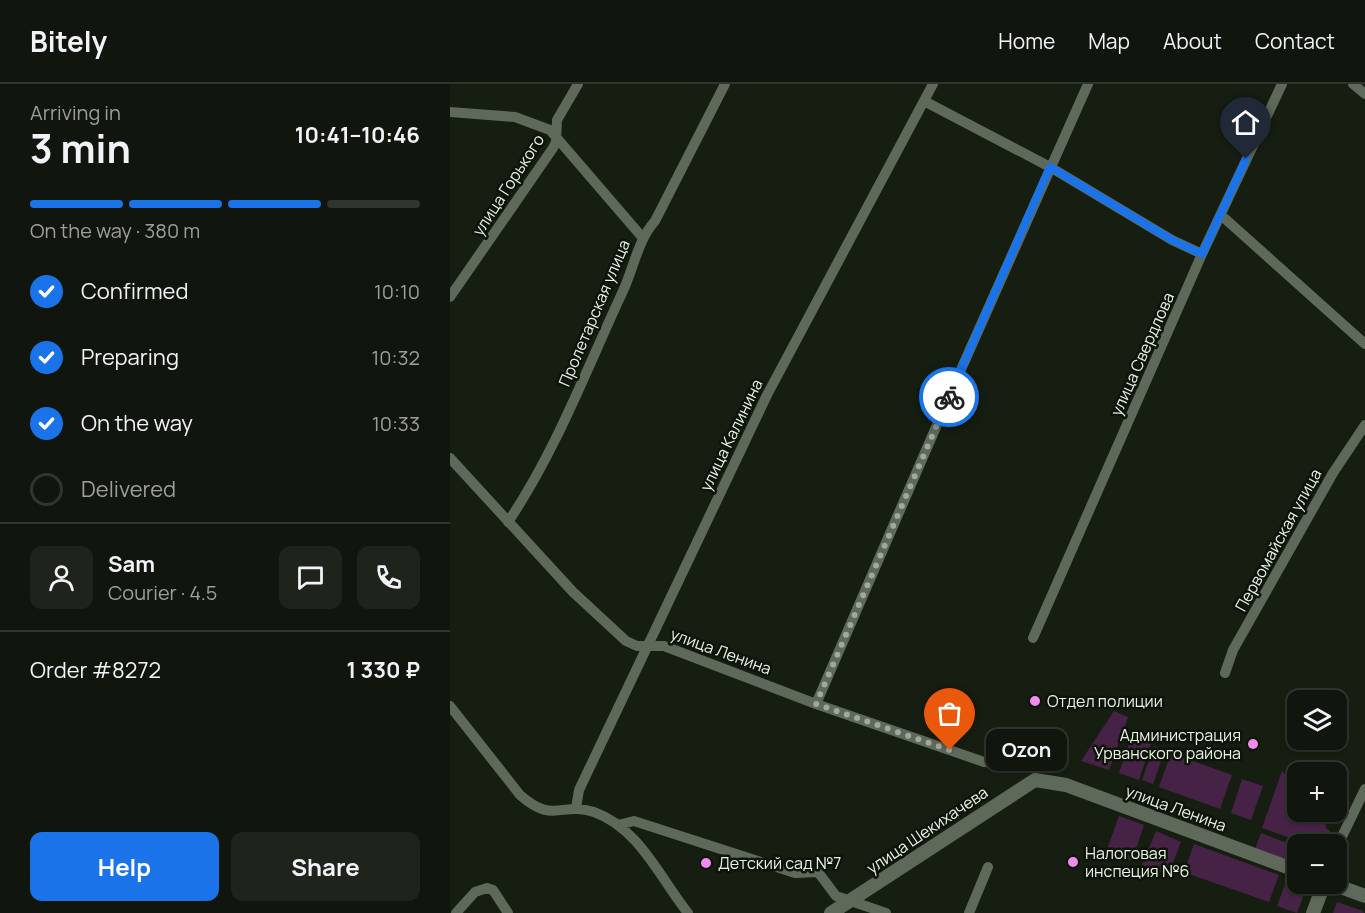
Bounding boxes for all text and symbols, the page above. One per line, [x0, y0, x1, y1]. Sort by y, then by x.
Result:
text: Bitely [30, 22, 107, 60]
text: Home [998, 27, 1055, 55]
text: Map [1088, 27, 1130, 55]
text: About [1163, 27, 1222, 55]
text: Contact [1255, 27, 1335, 55]
pin [1220, 97, 1271, 159]
text: Arriving in [30, 99, 121, 126]
icon: home [1229, 106, 1262, 139]
text: 10:41–10:46 [295, 120, 420, 150]
text: 3 min [30, 121, 131, 175]
street label: улица Горького [467, 130, 549, 240]
text: On the way · 380 m [30, 217, 200, 244]
street label: Пролетарская улица [553, 236, 635, 390]
icon: check [30, 275, 63, 308]
text: Confirmed [81, 276, 189, 306]
text: 10:10 [374, 278, 420, 305]
street label: улица Свердлова [1105, 289, 1179, 419]
icon: check [30, 341, 63, 374]
text: Preparing [81, 342, 179, 372]
text: 10:32 [372, 344, 420, 371]
courier [919, 367, 979, 427]
street label: улица Калинина [694, 375, 768, 495]
icon: bike [933, 381, 966, 414]
icon: check [30, 407, 63, 440]
text: On the way [81, 408, 193, 438]
text: 10:33 [372, 410, 420, 437]
street label: Первомайская улица [1230, 465, 1326, 615]
text: Delivered [81, 474, 176, 504]
button: person [30, 546, 93, 609]
button: chat [279, 546, 342, 609]
button: phone [357, 546, 420, 609]
text: Sam [108, 549, 155, 579]
text: Courier · 4.5 [108, 579, 217, 606]
street label: улица Ленина [668, 623, 774, 679]
text: Order #8272 [30, 655, 161, 685]
text: 1 330 ₽ [346, 655, 420, 685]
pin [924, 688, 975, 750]
place label: Отдел полиции [1047, 690, 1163, 712]
map controls [1287, 690, 1347, 894]
button: layers [1287, 690, 1347, 750]
marker: Отдел полиции [1028, 694, 1042, 708]
icon: bag [933, 697, 966, 730]
place label: Администрация Урванского района [1094, 724, 1241, 764]
callout: Ozon [986, 729, 1067, 771]
text: Ozon [1002, 736, 1051, 763]
marker: Администрация Урванского района [1246, 737, 1260, 751]
button: + [1287, 762, 1347, 822]
street label: улица Ленина [1123, 780, 1229, 836]
street label: улица Шекихачева [862, 781, 992, 879]
button: Help [30, 832, 219, 901]
button: Share [231, 832, 420, 901]
button: − [1287, 834, 1347, 894]
place label: Налоговая инспеция №6 [1085, 842, 1190, 882]
place label: Детский сад №7 [718, 852, 841, 874]
marker: Налоговая инспеция №6 [1066, 855, 1080, 869]
marker: Детский сад №7 [699, 856, 713, 870]

